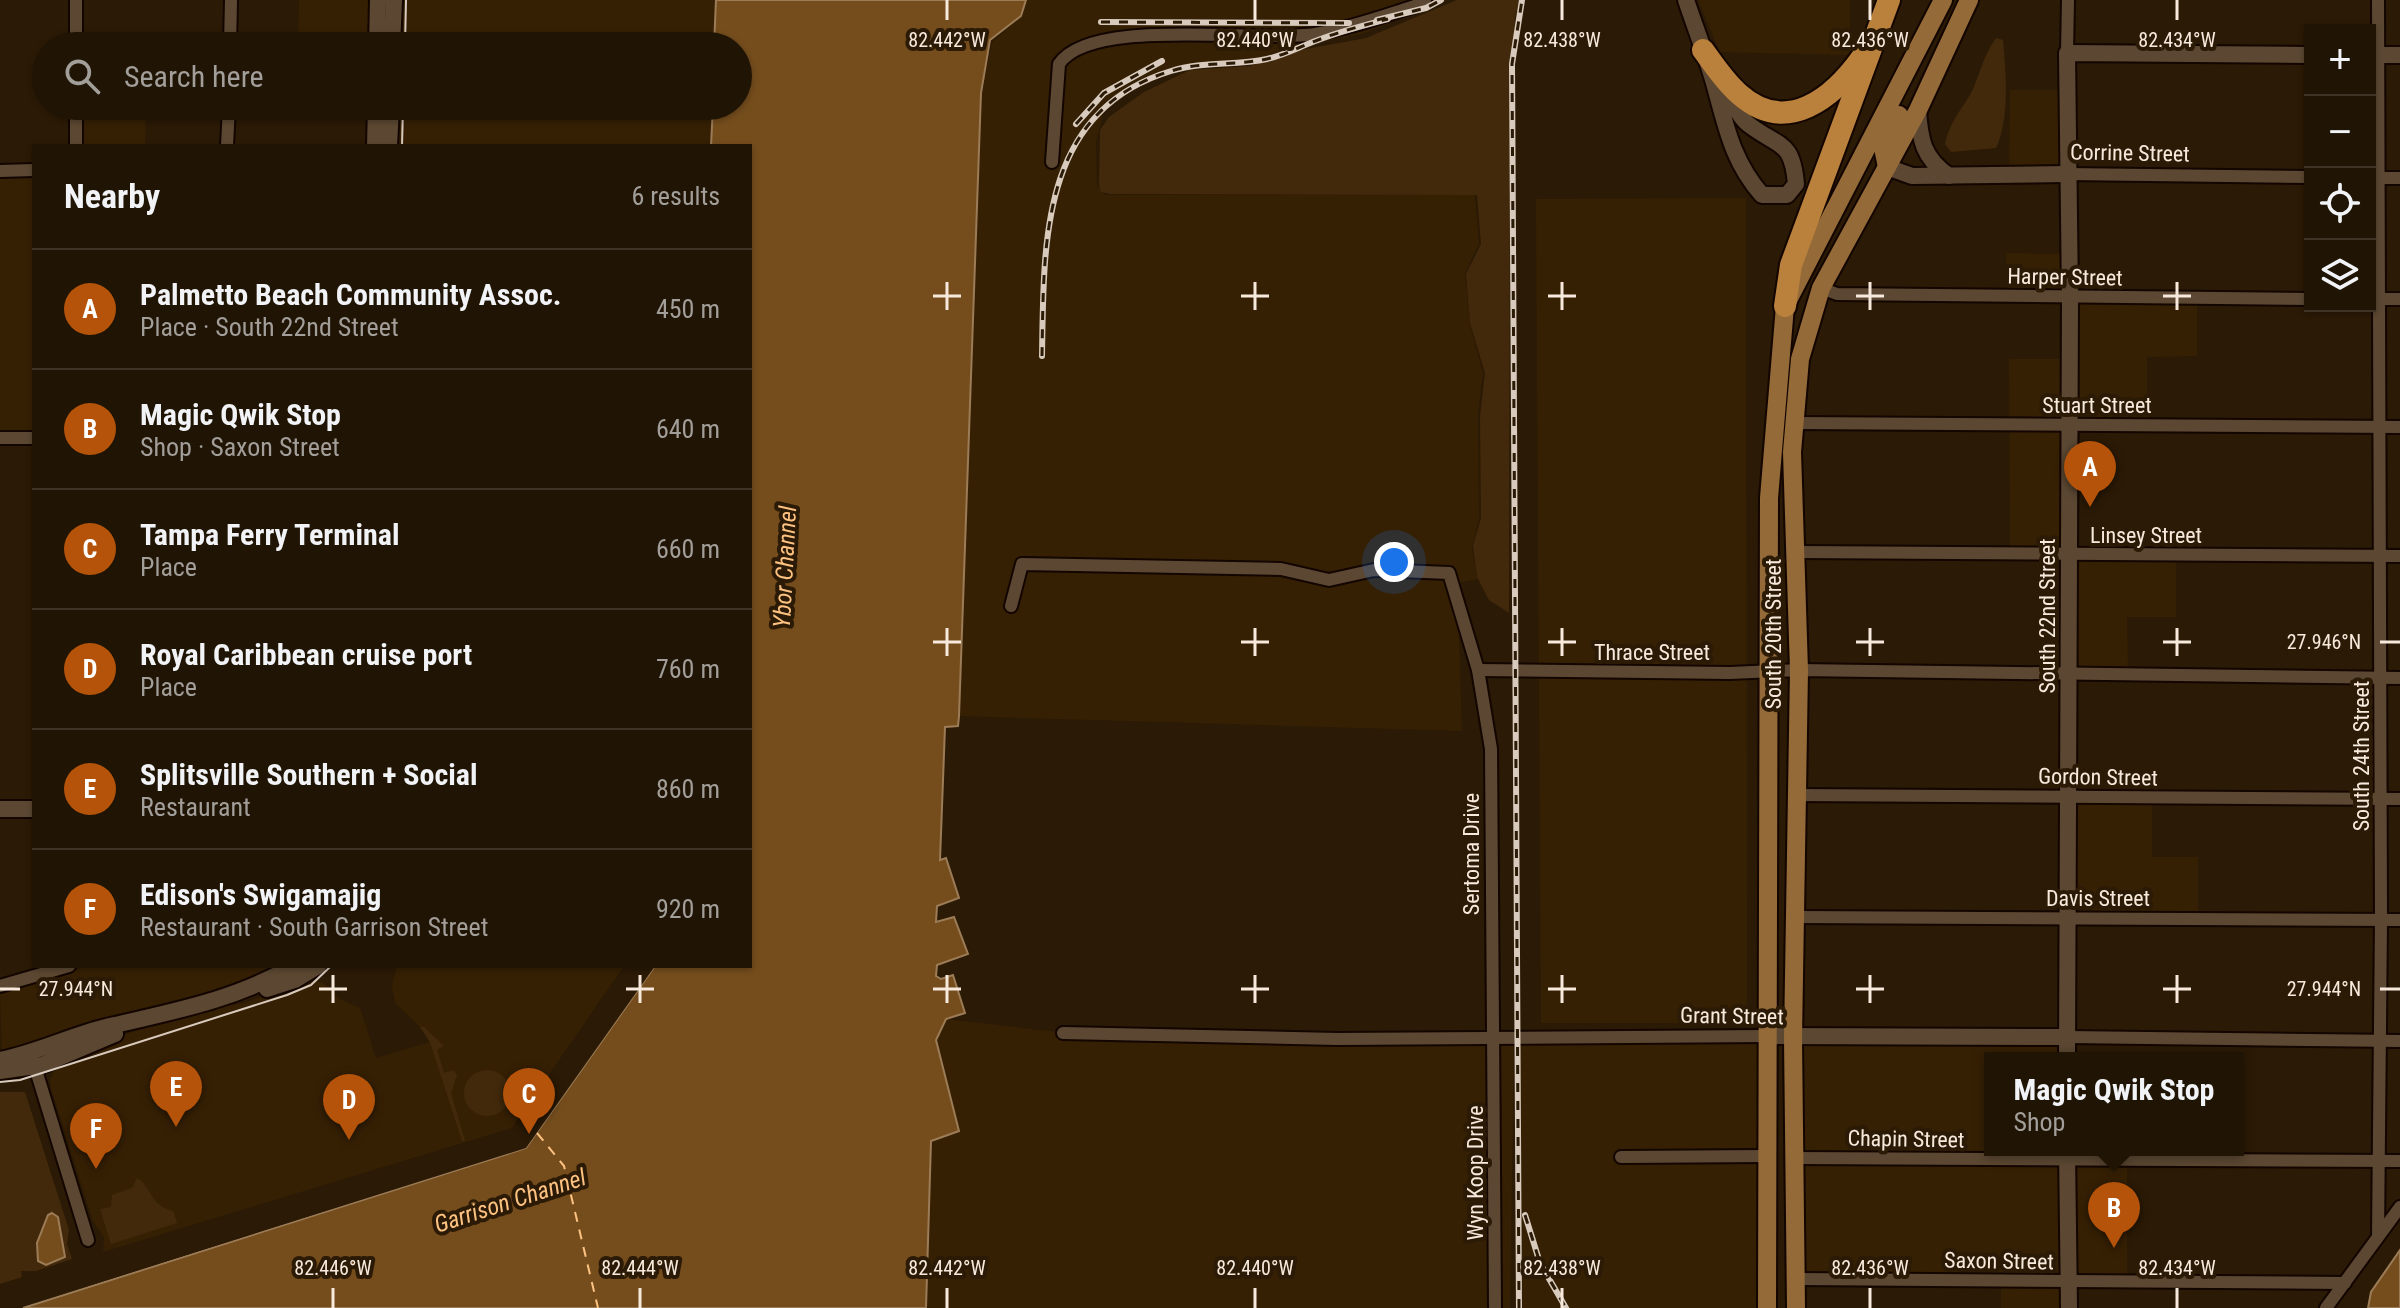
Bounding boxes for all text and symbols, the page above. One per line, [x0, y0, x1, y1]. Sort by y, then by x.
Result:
map controls [2304, 24, 2376, 312]
button: + [2304, 24, 2376, 96]
text: 82.442°W [908, 28, 986, 52]
text: 82.440°W [1216, 28, 1294, 52]
text: 82.438°W [1523, 28, 1601, 52]
text: 82.436°W [1831, 28, 1909, 52]
text: 82.434°W [2138, 28, 2216, 52]
search box [32, 32, 752, 120]
icon: search [60, 54, 104, 98]
text: Search here [124, 59, 264, 94]
button: − [2304, 96, 2376, 168]
street label: Corrine Street [2070, 139, 2190, 167]
button: locate [2304, 168, 2376, 240]
text: Nearby [64, 176, 160, 216]
text: 6 results [631, 181, 720, 211]
button: layers [2304, 240, 2376, 312]
street label: Harper Street [2007, 263, 2123, 291]
text: Palmetto Beach Community Assoc. [140, 277, 561, 312]
text: A [82, 294, 98, 324]
text: 450 m [656, 294, 720, 324]
text: Place · South 22nd Street [140, 312, 399, 342]
street label: Stuart Street [2042, 393, 2152, 418]
text: Magic Qwik Stop [140, 397, 341, 432]
text: B [83, 414, 97, 444]
text: 640 m [656, 414, 720, 444]
text: Shop · Saxon Street [140, 432, 340, 462]
pin: A [2064, 441, 2116, 507]
water label: Ybor Channel [768, 505, 802, 629]
text: Tampa Ferry Terminal [140, 517, 400, 552]
street label: Linsey Street [2090, 523, 2202, 548]
text: C [83, 534, 97, 564]
text: 660 m [656, 534, 720, 564]
street label: South 22nd Street [2035, 538, 2060, 694]
your location [1374, 542, 1414, 582]
text: Place [140, 552, 197, 582]
street label: South 20th Street [1761, 559, 1786, 709]
text: 27.946°N [2287, 630, 2361, 654]
text: Royal Caribbean cruise port [140, 637, 472, 672]
street label: Thrace Street [1594, 640, 1710, 665]
text: D [83, 654, 97, 684]
text: 760 m [656, 654, 720, 684]
text: Place [140, 672, 197, 702]
street label: South 24th Street [2349, 681, 2374, 831]
text: Splitsville Southern + Social [140, 757, 478, 792]
street label: Gordon Street [2038, 763, 2158, 791]
text: E [84, 774, 96, 804]
text: 860 m [656, 774, 720, 804]
text: Restaurant [140, 792, 251, 822]
street label: Sertoma Drive [1459, 793, 1484, 915]
text: Edison's Swigamajig [140, 877, 381, 912]
street label: Davis Street [2046, 886, 2150, 911]
text: F [84, 894, 96, 924]
text: 920 m [656, 894, 720, 924]
text: Restaurant · South Garrison Street [140, 912, 488, 942]
text: 27.944°N [39, 977, 113, 1001]
text: 27.944°N [2287, 977, 2361, 1001]
street label: Grant Street [1680, 1003, 1784, 1029]
popup [1984, 1052, 2244, 1156]
pin: E [150, 1061, 202, 1127]
pin: C [503, 1068, 555, 1134]
text: Magic Qwik Stop [2014, 1072, 2214, 1107]
pin: D [323, 1074, 375, 1140]
pin: F [70, 1103, 122, 1169]
street label: Wyn Koop Drive [1463, 1105, 1488, 1241]
text: Shop [2014, 1107, 2065, 1137]
street label: Chapin Street [1847, 1125, 1965, 1153]
water label: Garrison Channel [431, 1163, 590, 1239]
pin: B [2088, 1182, 2140, 1248]
street label: Saxon Street [1944, 1248, 2054, 1274]
text: 82.446°W [294, 1256, 372, 1280]
text: 82.444°W [601, 1256, 679, 1280]
text: 82.442°W [908, 1256, 986, 1280]
text: 82.440°W [1216, 1256, 1294, 1280]
text: 82.438°W [1523, 1256, 1601, 1280]
text: 82.436°W [1831, 1256, 1909, 1280]
text: 82.434°W [2138, 1256, 2216, 1280]

